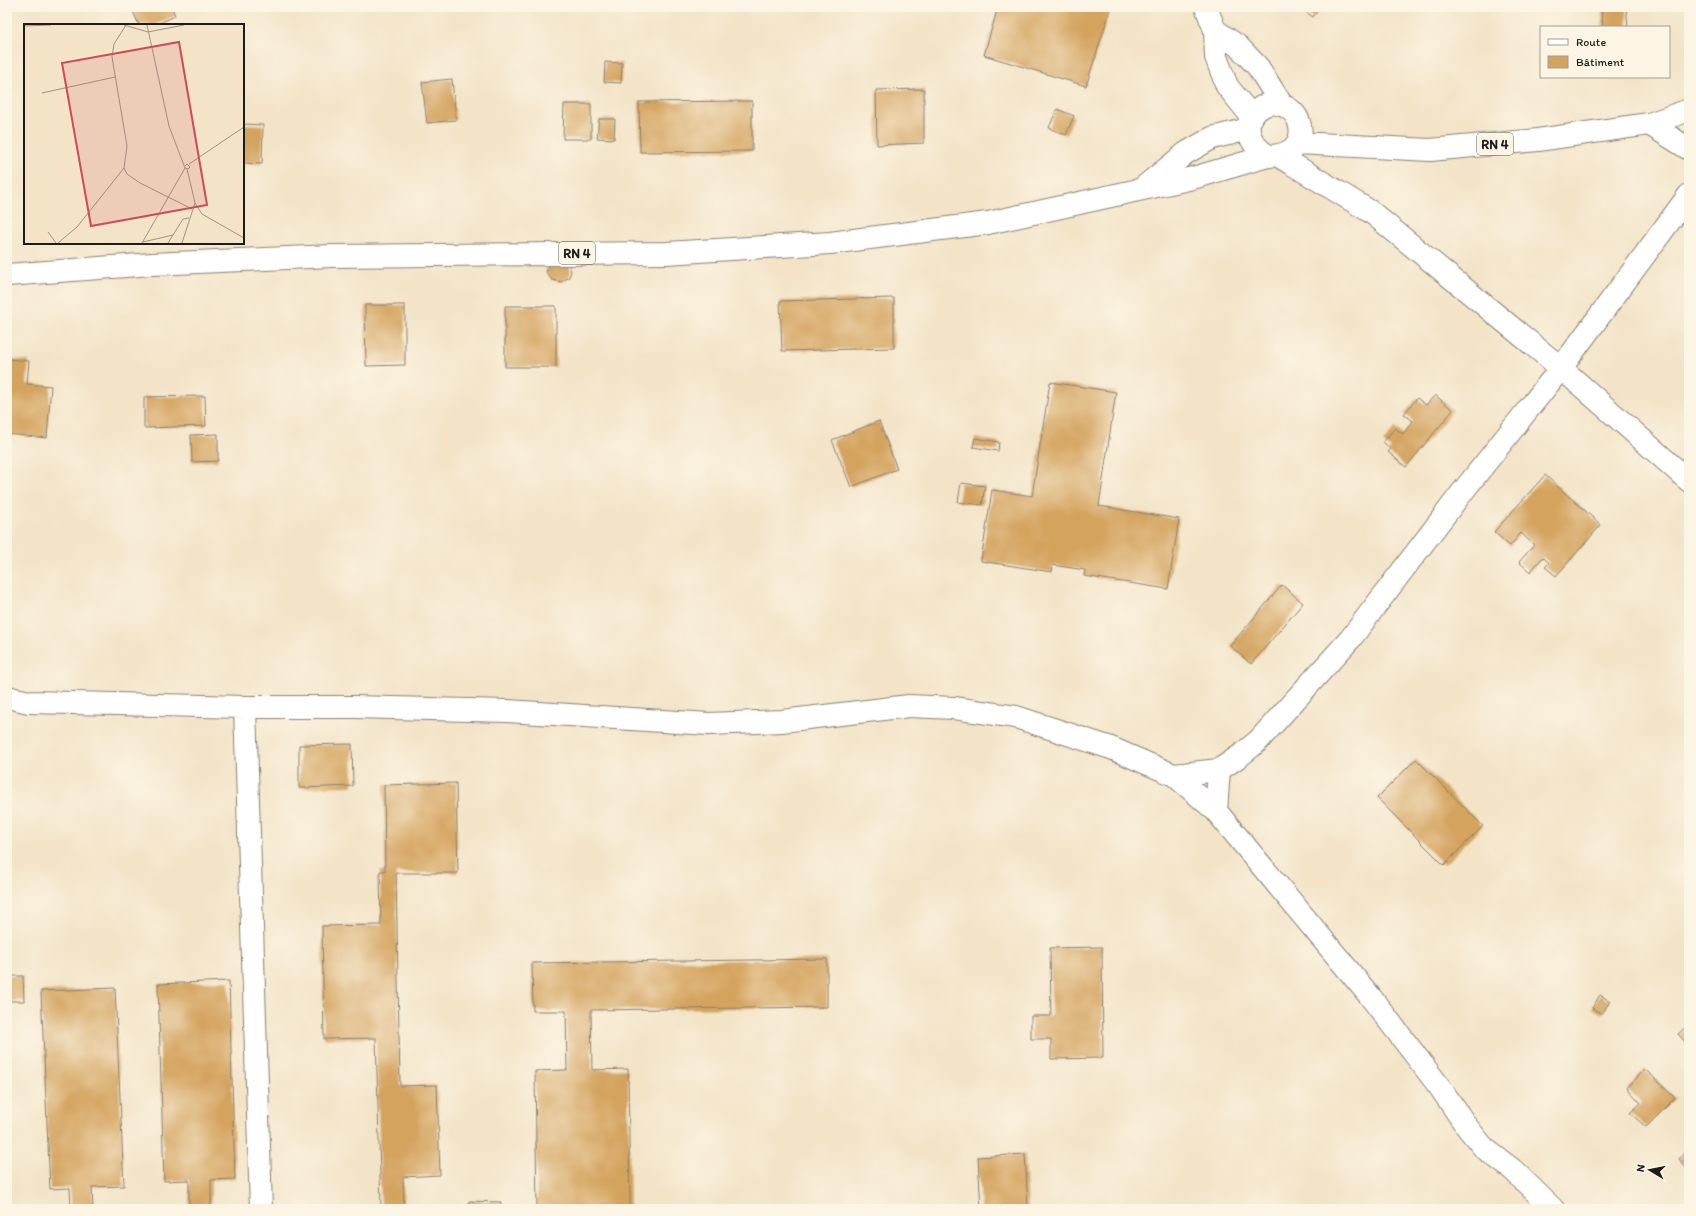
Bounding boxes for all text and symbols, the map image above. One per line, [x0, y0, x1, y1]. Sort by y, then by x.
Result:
inset map [24, 24, 244, 244]
legend [1540, 26, 1670, 78]
text: Route [1576, 35, 1606, 49]
text: Bâtiment [1576, 55, 1625, 69]
road number: RN 4 [1477, 133, 1513, 155]
road number: RN 4 [559, 242, 595, 264]
north arrow [1630, 1150, 1670, 1190]
text: N [1634, 1164, 1648, 1173]

